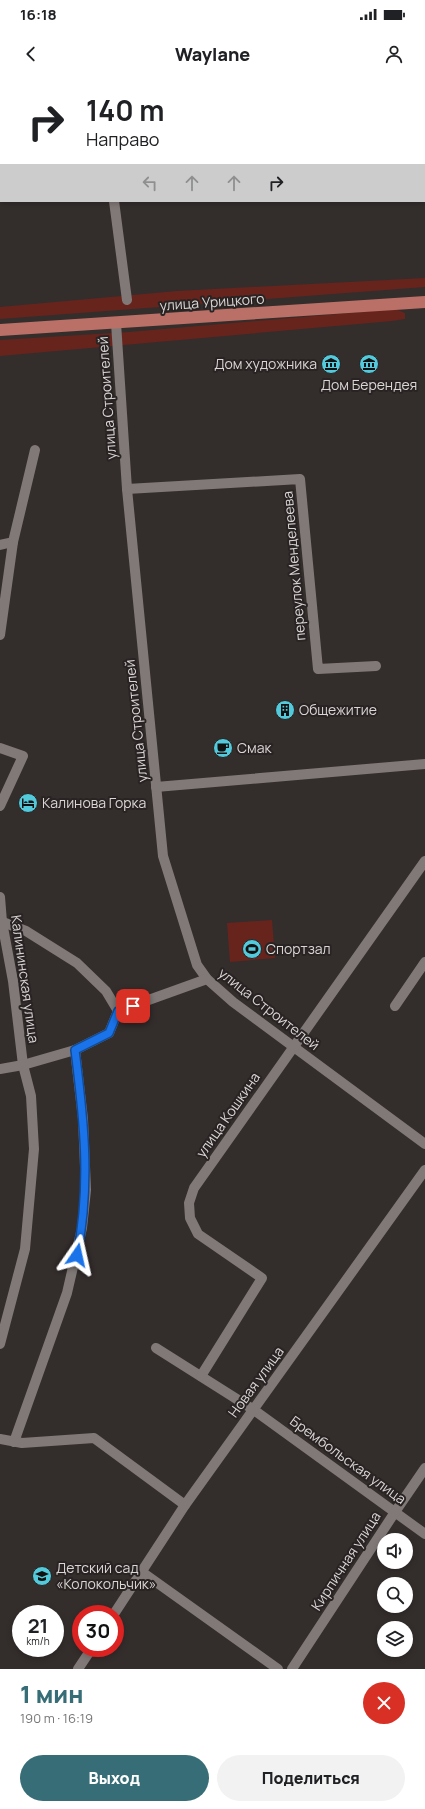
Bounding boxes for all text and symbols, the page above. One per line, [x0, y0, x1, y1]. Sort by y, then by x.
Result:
text: 16:18 [20, 4, 57, 25]
text: Waylane [175, 42, 250, 66]
icon: back [20, 43, 42, 65]
icon: person [383, 43, 405, 65]
text: 140 m [86, 91, 165, 129]
icon: right [20, 96, 72, 148]
text: Направо [86, 127, 160, 151]
icon: left [139, 172, 161, 194]
icon: ahead [181, 172, 203, 194]
icon: ahead [223, 172, 245, 194]
icon: right [265, 172, 287, 194]
street label: улица Урицкого [159, 288, 265, 315]
street label: улица Строителей [93, 336, 120, 460]
museum icon: Дом художника [320, 353, 342, 375]
museum icon: Дом Берендея [358, 353, 380, 375]
place label: Дом художника [214, 354, 317, 373]
place label: Дом Берендея [321, 375, 417, 394]
street label: переулок Менделеева [277, 490, 310, 642]
street label: улица Строителей [120, 659, 151, 783]
building icon: Общежитие [274, 699, 296, 721]
place label: Общежитие [299, 700, 377, 719]
cafe icon: Смак [212, 737, 234, 759]
place label: Смак [237, 738, 272, 757]
hotel icon: Калинова Горка [17, 792, 39, 814]
place label: Калинова Горка [42, 793, 146, 812]
street label: Калининская улица [7, 914, 44, 1044]
sports icon: Спортзал [241, 938, 263, 960]
place label: Спортзал [266, 939, 331, 958]
street label: улица Строителей [215, 963, 324, 1054]
pin [116, 989, 150, 1023]
icon: arrive [122, 995, 144, 1017]
street label: улица Кошкина [191, 1068, 264, 1161]
position arrow [56, 1234, 98, 1276]
street label: Новая улица [223, 1342, 288, 1421]
street label: Брембольская улица [287, 1411, 410, 1508]
street label: Кирпичная улица [307, 1508, 385, 1614]
map controls [377, 1533, 413, 1657]
button: sound [377, 1533, 413, 1569]
place label: Детский сад «Колокольчик» [56, 1558, 156, 1593]
school or university icon: Детский сад «Колокольчик» [31, 1565, 53, 1587]
button: search [377, 1577, 413, 1613]
speed limit sign: 30 [72, 1605, 124, 1657]
text: 21 [28, 1612, 48, 1639]
button: layers [377, 1621, 413, 1657]
text: km/h [26, 1634, 50, 1648]
text: 1 мин [20, 1677, 83, 1710]
button: close [363, 1682, 405, 1724]
text: 190 m · 16:19 [20, 1709, 93, 1727]
button: Выход [20, 1755, 209, 1801]
button: Поделиться [217, 1755, 405, 1801]

